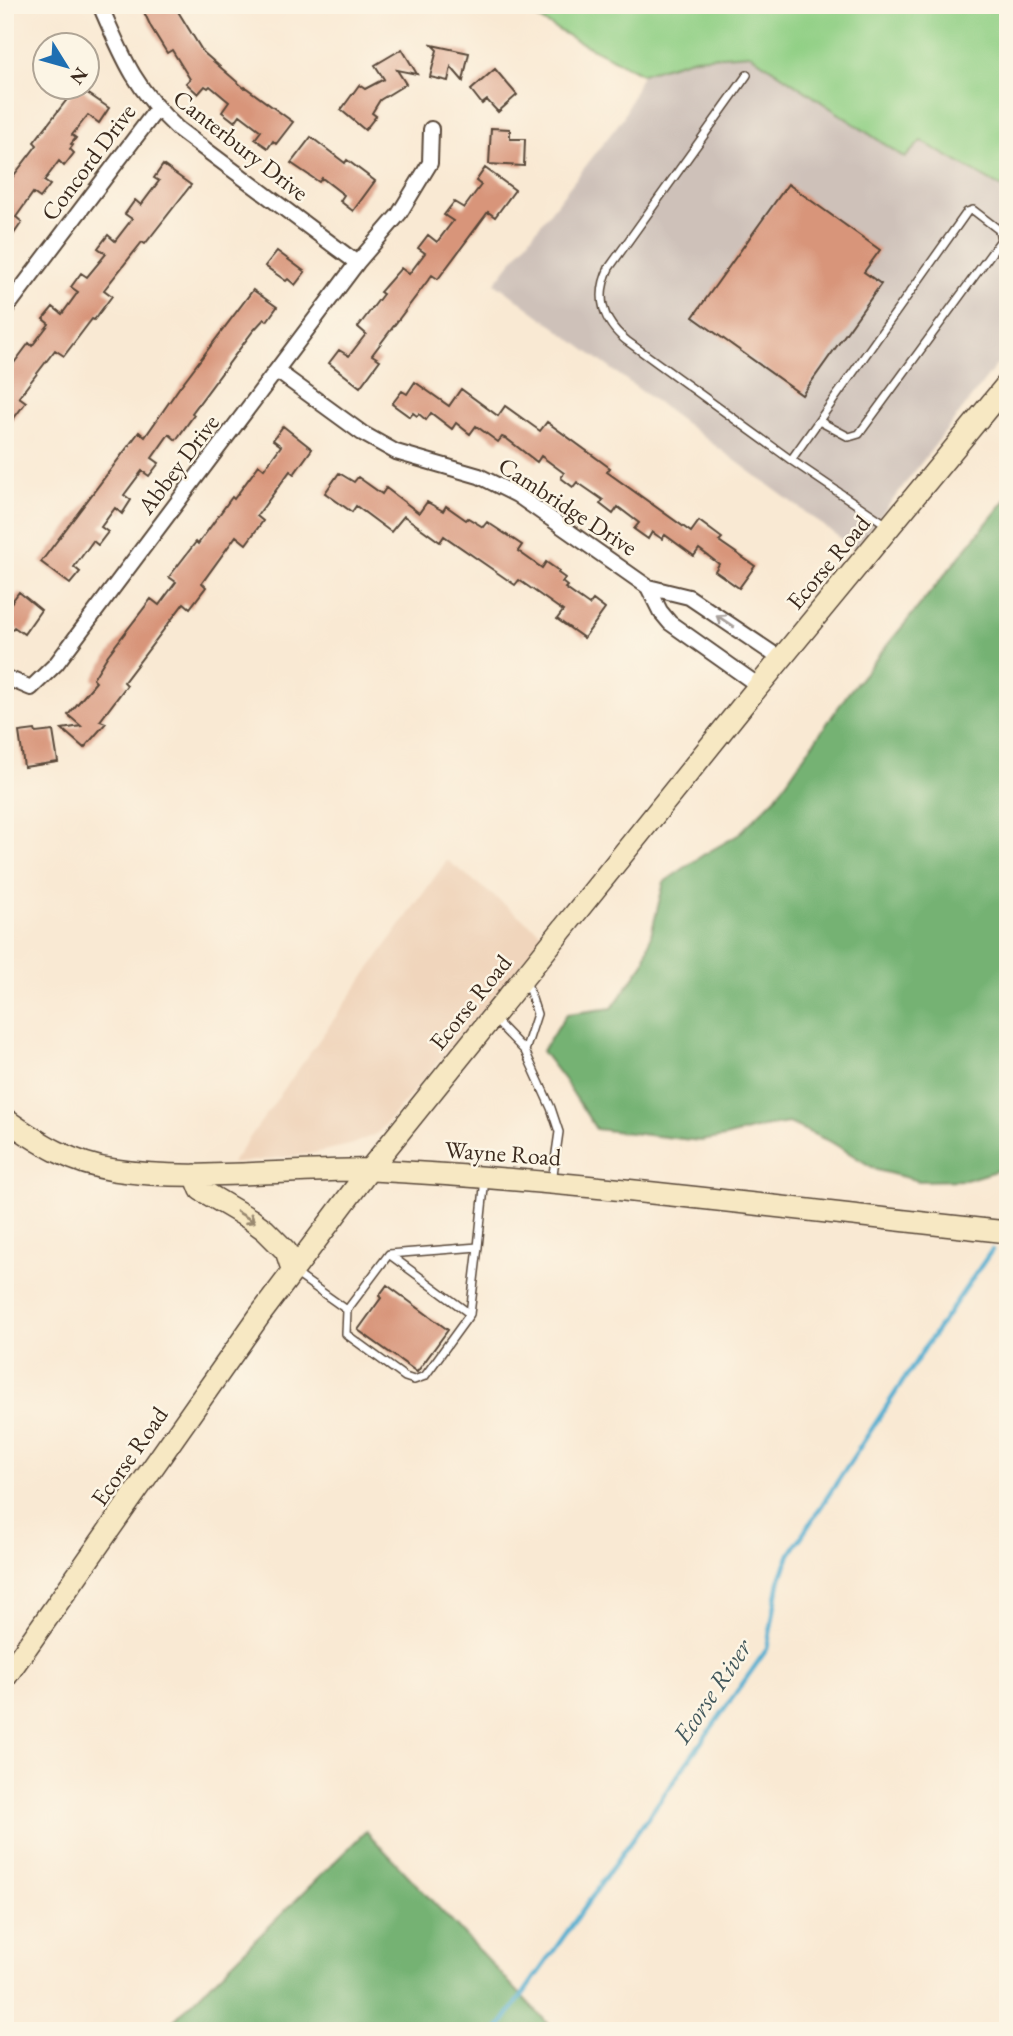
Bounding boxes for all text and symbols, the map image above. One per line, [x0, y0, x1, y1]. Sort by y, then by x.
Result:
north arrow [32, 32, 102, 102]
text: N [64, 62, 94, 90]
street label: Canterbury Drive [167, 82, 315, 208]
street label: Concord Drive [34, 97, 142, 227]
street label: Abbey Drive [130, 408, 226, 521]
street label: Cambridge Drive [493, 450, 643, 562]
street label: Ecorse Road [779, 508, 877, 616]
one-way arrow [716, 614, 735, 628]
street label: Ecorse Road [422, 947, 519, 1056]
street label: Wayne Road [444, 1133, 563, 1173]
one-way arrow [235, 1210, 255, 1224]
street label: Ecorse Road [84, 1400, 175, 1512]
water label: Ecorse River [664, 1631, 760, 1750]

